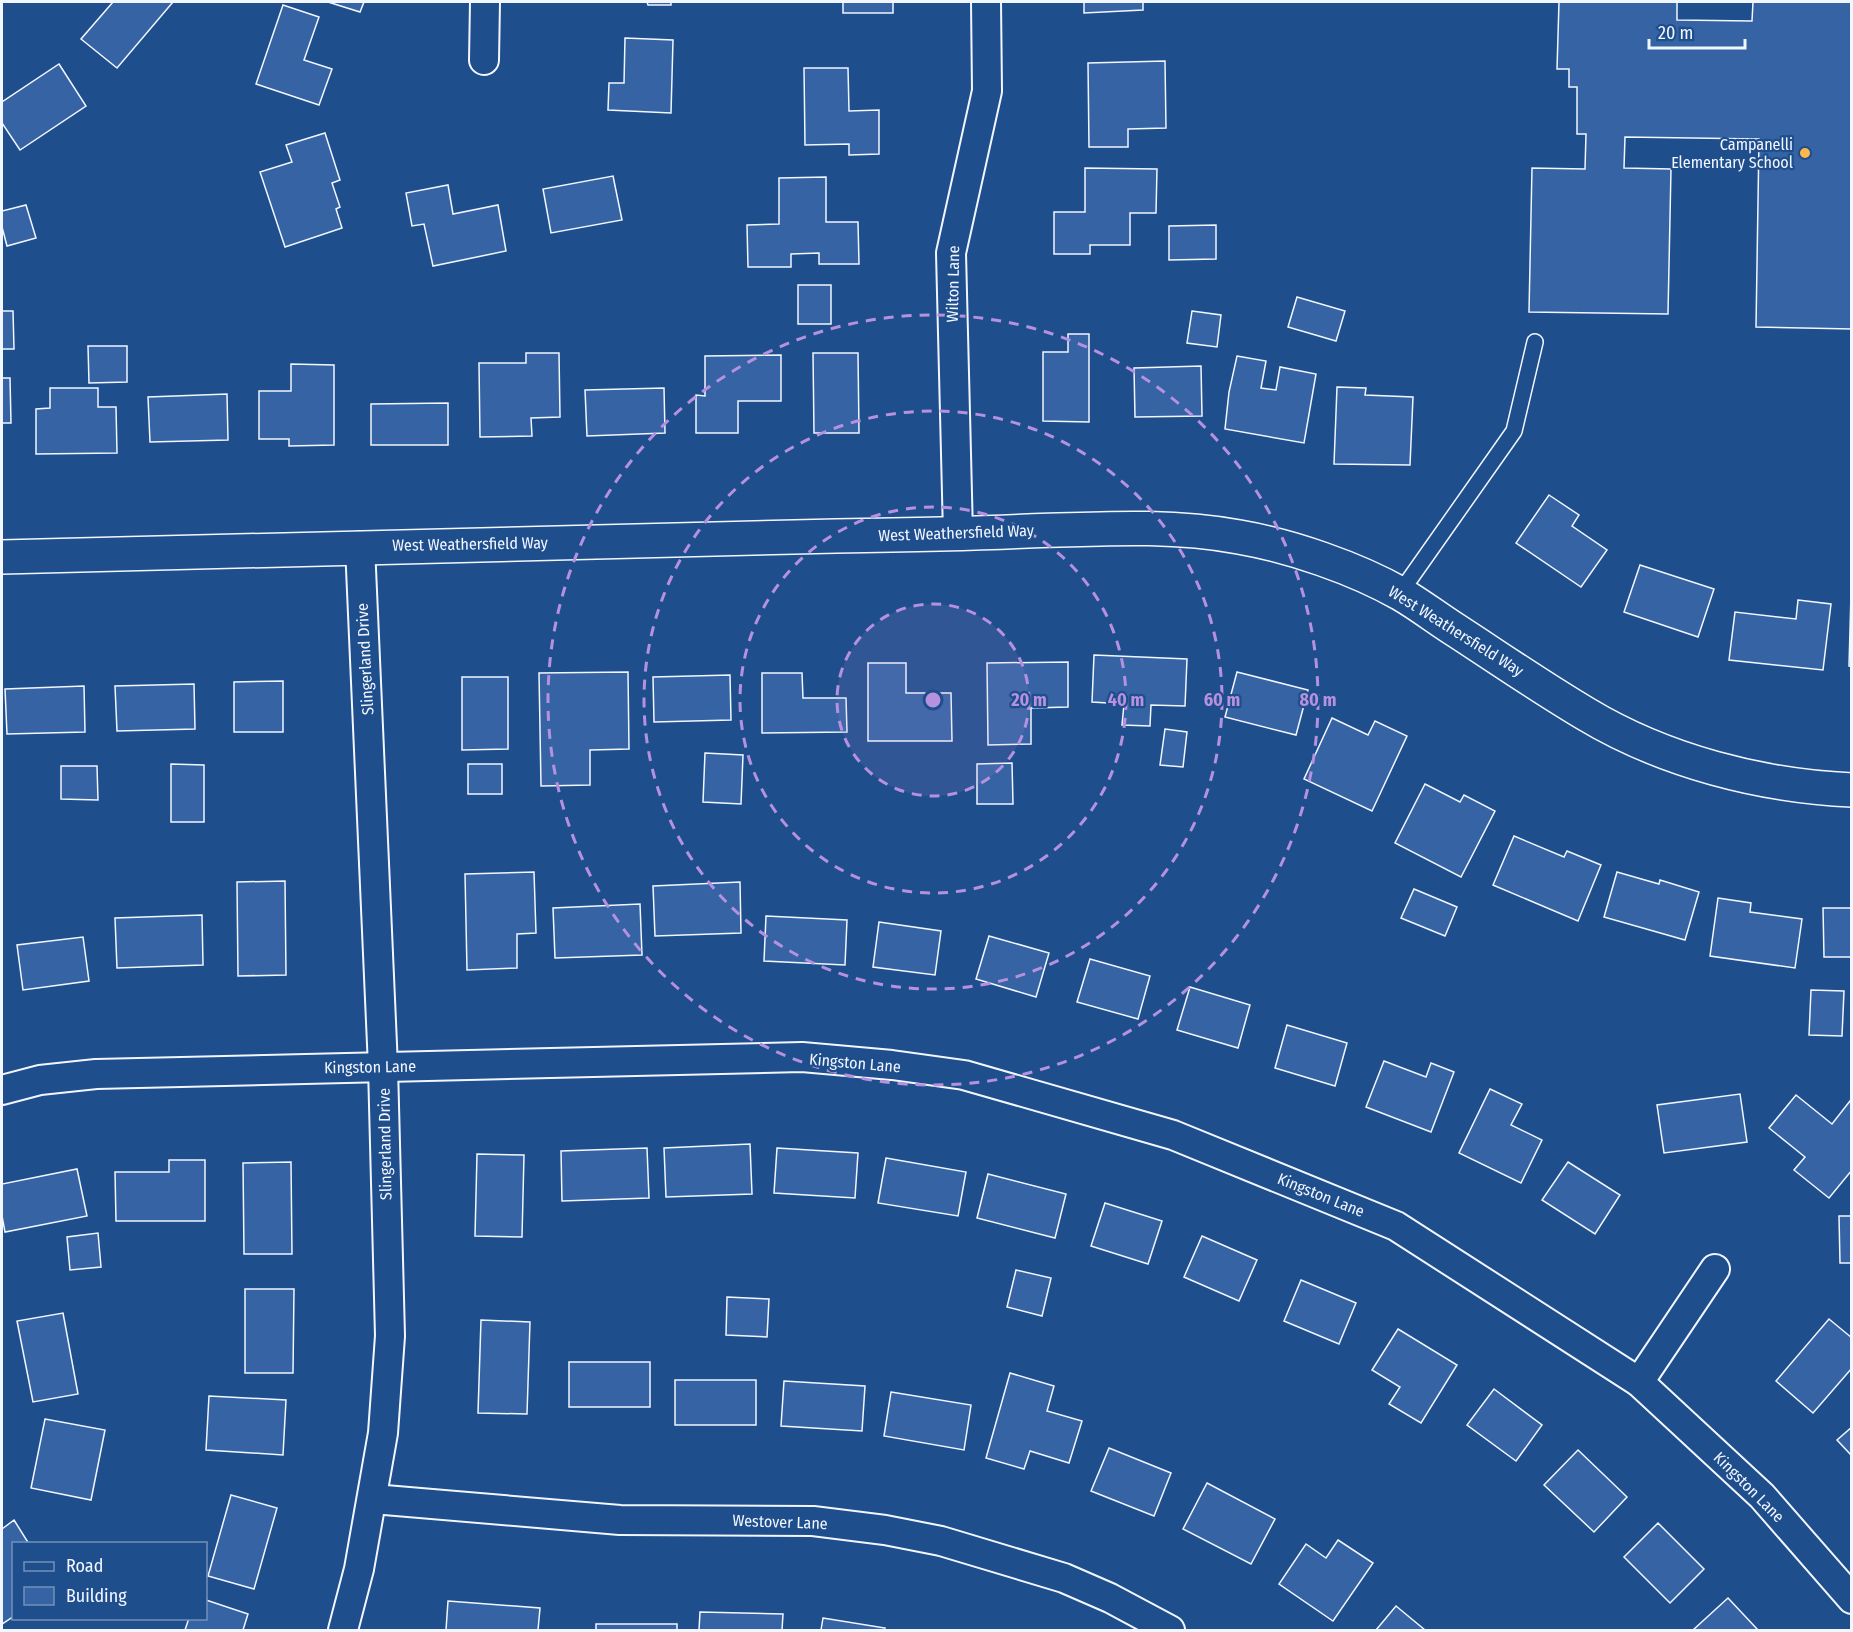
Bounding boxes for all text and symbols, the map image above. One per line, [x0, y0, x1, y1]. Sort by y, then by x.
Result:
scale bar [1649, 12, 1745, 50]
text: 20 m [1658, 22, 1693, 44]
place label: Campanelli Elementary School [1671, 135, 1793, 172]
marker: Campanelli Elementary School [1798, 146, 1812, 160]
street label: Wilton Lane [943, 245, 963, 323]
street label: West Weathersfield Way [878, 521, 1035, 545]
street label: West Weathersfield Way [392, 533, 549, 555]
street label: West Weathersfield Way [1385, 582, 1528, 681]
street label: Slingerland Drive [353, 602, 377, 715]
text: 20 m [1010, 689, 1047, 711]
text: 40 m [1108, 689, 1144, 711]
text: 60 m [1204, 689, 1240, 711]
text: 80 m [1300, 689, 1336, 711]
centre of rings [923, 690, 943, 710]
street label: Kingston Lane [808, 1050, 902, 1076]
street label: Kingston Lane [324, 1057, 416, 1077]
street label: Slingerland Drive [375, 1088, 395, 1200]
street label: Kingston Lane [1275, 1169, 1367, 1221]
street label: Kingston Lane [1710, 1448, 1788, 1526]
street label: Westover Lane [732, 1511, 828, 1533]
legend [12, 1542, 207, 1620]
text: Road [66, 1555, 103, 1577]
text: Building [66, 1585, 127, 1607]

